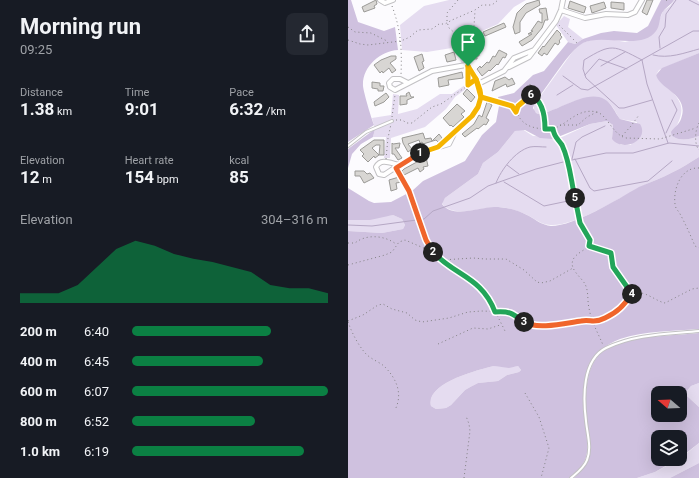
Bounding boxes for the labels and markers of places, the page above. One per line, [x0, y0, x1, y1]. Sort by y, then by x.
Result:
pin [451, 25, 485, 66]
pin: 6 [521, 85, 541, 105]
pin: 1 [410, 143, 430, 163]
pin: 5 [565, 188, 585, 208]
pin: 2 [423, 242, 443, 262]
pin: 4 [622, 284, 642, 304]
pin: 3 [514, 312, 534, 332]

